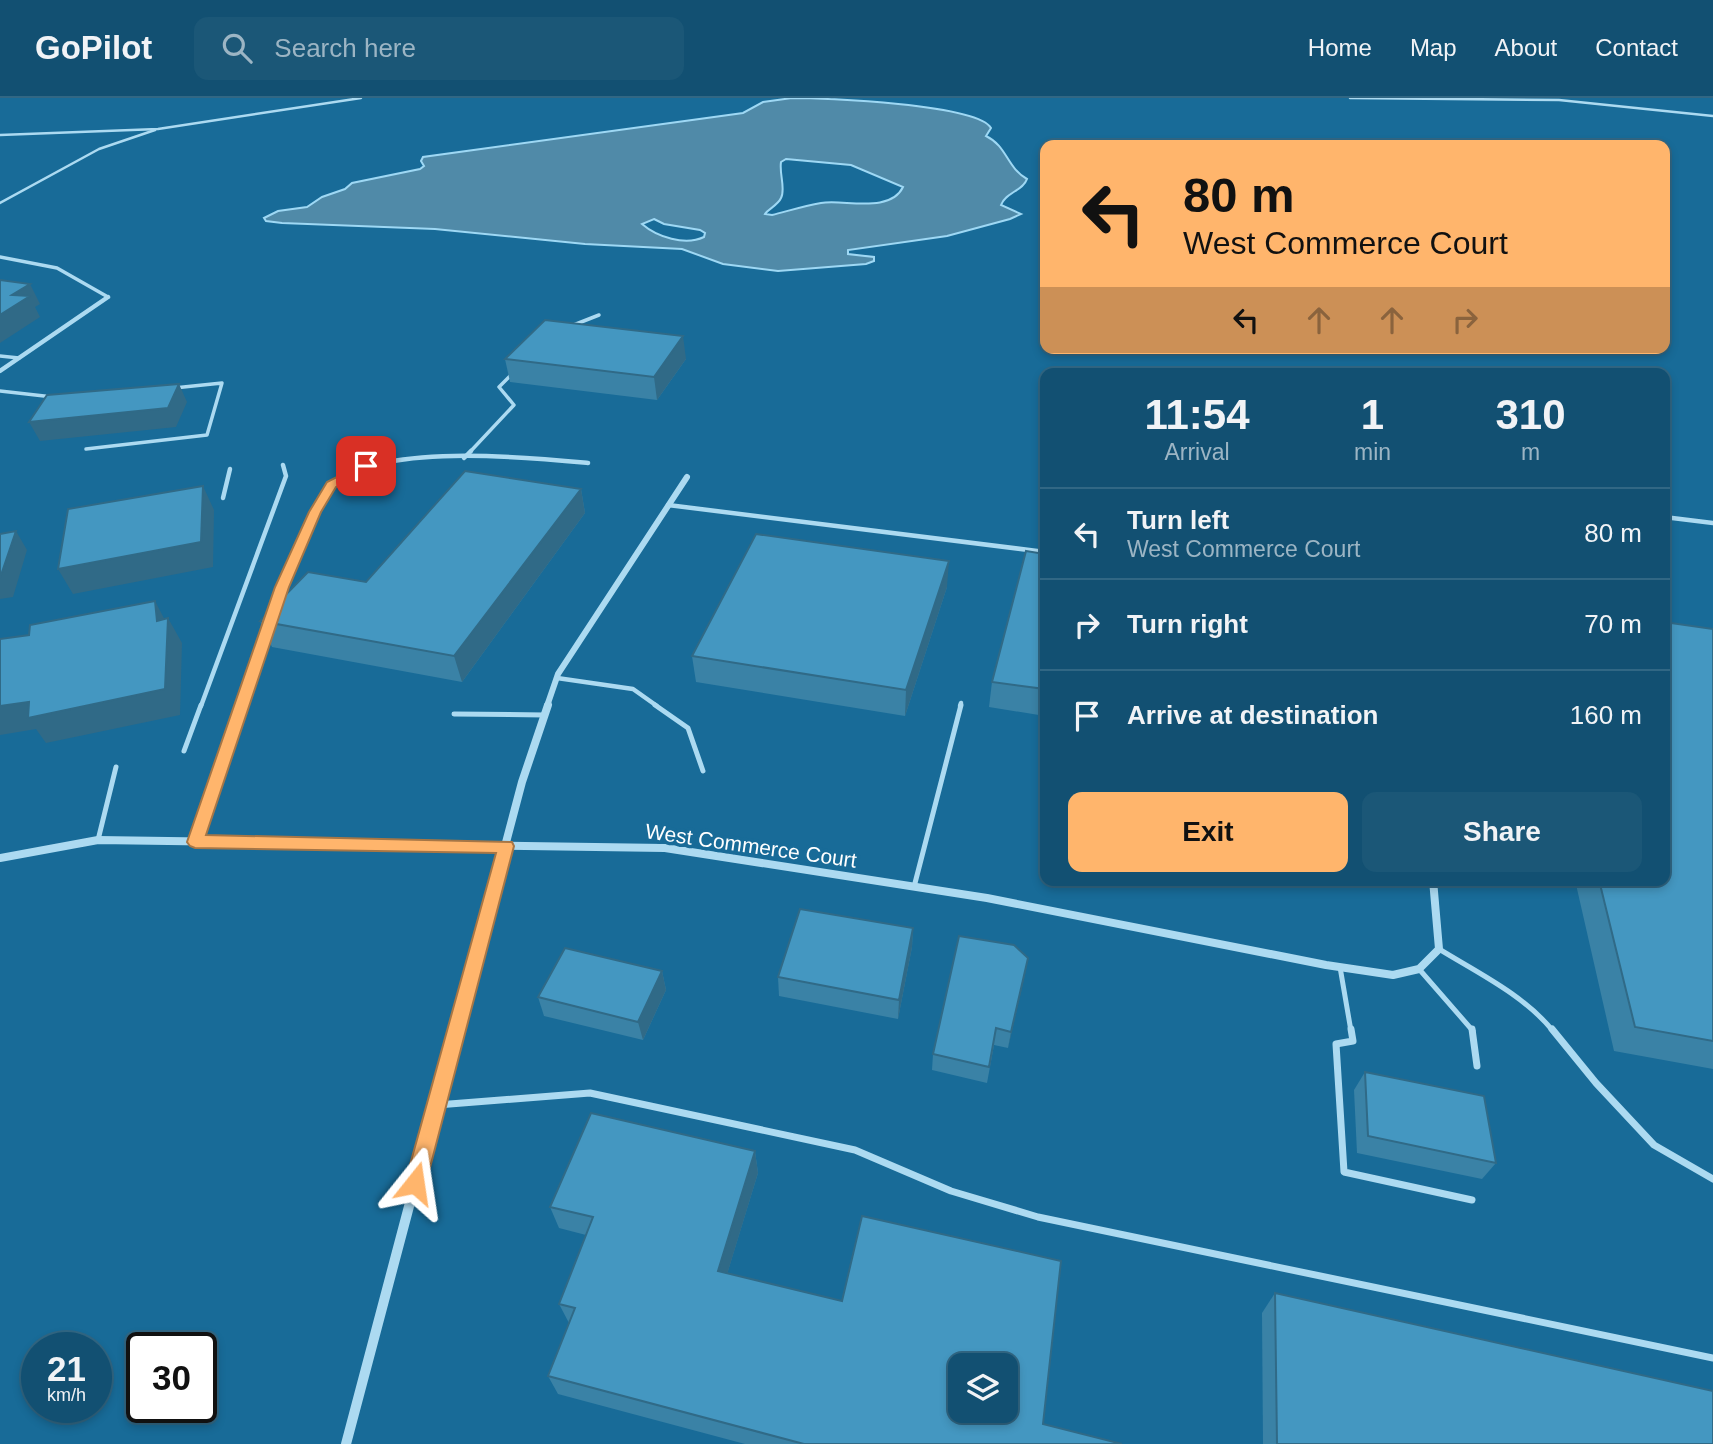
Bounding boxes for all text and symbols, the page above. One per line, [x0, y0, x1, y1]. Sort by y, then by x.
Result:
search box [194, 17, 684, 80]
text: GoPilot [35, 29, 152, 66]
icon: search [218, 29, 256, 67]
text: Search here [274, 33, 416, 63]
text: Home [1308, 34, 1372, 61]
text: Map [1410, 34, 1457, 61]
text: About [1495, 34, 1557, 61]
text: Contact [1595, 34, 1678, 61]
icon: left [1068, 168, 1159, 259]
text: 80 m [1183, 168, 1295, 222]
text: West Commerce Court [1183, 225, 1508, 261]
icon: left [1227, 301, 1265, 339]
icon: ahead [1300, 301, 1338, 339]
icon: ahead [1373, 301, 1411, 339]
icon: right [1446, 301, 1484, 339]
text: 11:54 [1144, 391, 1250, 438]
text: 1 [1361, 391, 1384, 438]
text: 310 [1495, 391, 1566, 438]
pin [336, 436, 396, 496]
text: Arrival [1164, 439, 1230, 465]
text: min [1354, 439, 1391, 465]
text: m [1521, 439, 1540, 465]
icon: arrive [347, 447, 385, 485]
text: Turn left [1127, 505, 1229, 535]
icon: left [1068, 515, 1106, 553]
text: 80 m [1584, 518, 1642, 548]
text: West Commerce Court [1127, 536, 1360, 562]
icon: right [1068, 606, 1106, 644]
text: Turn right [1127, 609, 1248, 639]
text: 70 m [1584, 609, 1642, 639]
icon: arrive [1068, 697, 1106, 735]
text: Arrive at destination [1127, 700, 1378, 730]
text: 160 m [1570, 700, 1642, 730]
button: Exit [1068, 792, 1348, 872]
button: Share [1362, 792, 1642, 872]
street label: West Commerce Court [644, 819, 858, 872]
position arrow [378, 1146, 452, 1220]
speed limit sign: 30 [126, 1332, 217, 1423]
text: 21 [47, 1349, 86, 1388]
map controls [948, 1353, 1018, 1423]
button: layers [948, 1353, 1018, 1423]
text: km/h [47, 1385, 86, 1405]

